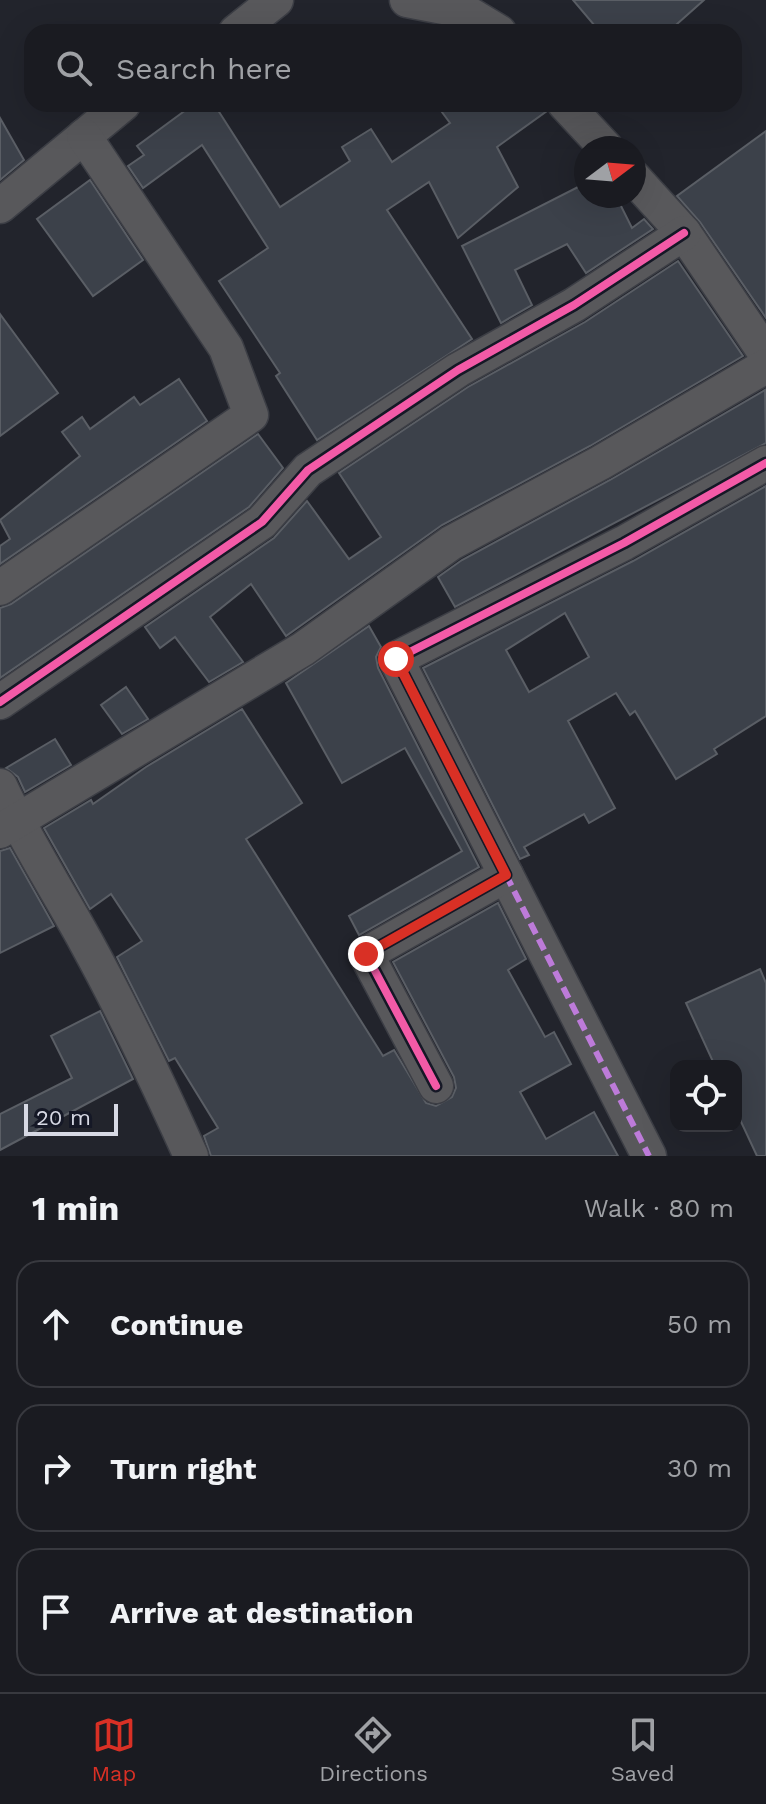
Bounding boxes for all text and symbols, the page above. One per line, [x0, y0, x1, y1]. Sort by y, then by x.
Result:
search box [24, 24, 742, 112]
icon: search [52, 46, 96, 90]
text: Search here [116, 51, 292, 86]
north arrow [574, 136, 646, 208]
route start [378, 641, 414, 677]
route end [348, 936, 384, 972]
map controls [670, 1060, 742, 1132]
button: locate [670, 1060, 742, 1132]
scale bar [24, 1100, 118, 1136]
text: 20 m [36, 1105, 91, 1130]
text: 1 min [32, 1188, 119, 1228]
text: Walk · 80 m [584, 1193, 734, 1223]
icon: ahead [34, 1302, 78, 1346]
text: Continue [110, 1307, 243, 1342]
text: 50 m [667, 1309, 732, 1339]
icon: right [34, 1446, 78, 1490]
text: Turn right [110, 1451, 256, 1486]
text: 30 m [667, 1453, 732, 1483]
icon: arrive [34, 1590, 78, 1634]
text: Arrive at destination [110, 1595, 414, 1630]
tab: Map [91, 1713, 136, 1786]
tab: Directions [319, 1713, 428, 1786]
tab: Saved [611, 1713, 675, 1786]

